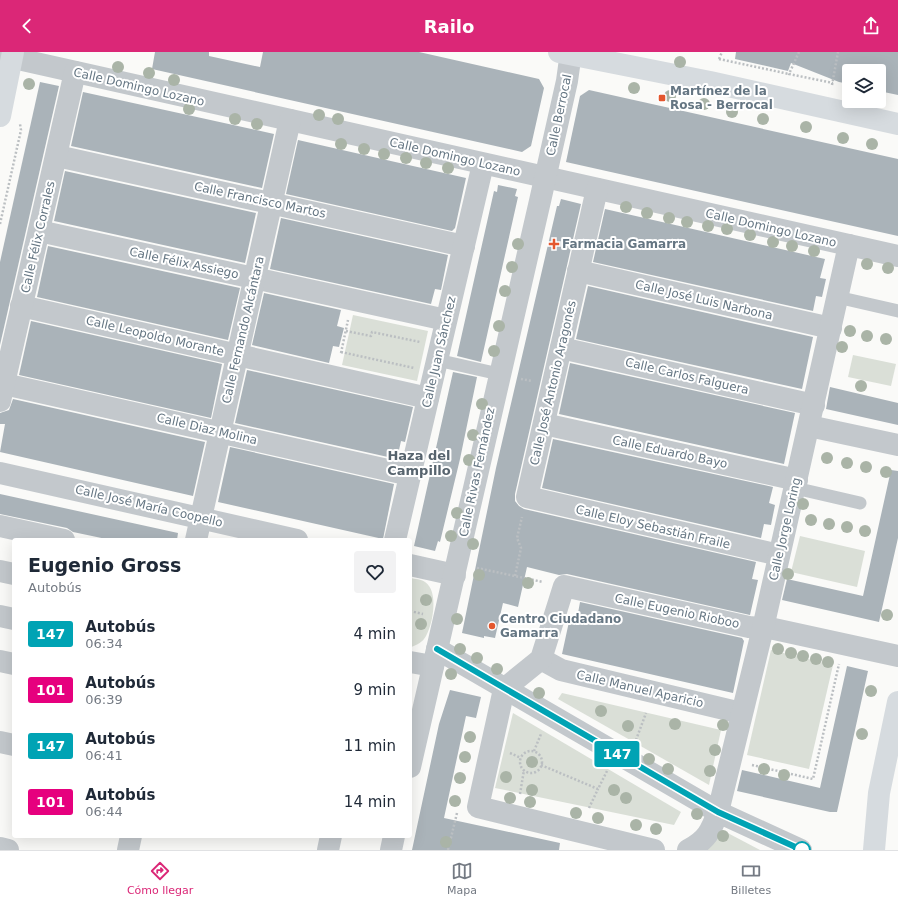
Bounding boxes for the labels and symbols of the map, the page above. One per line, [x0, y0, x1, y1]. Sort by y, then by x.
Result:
street label: Calle Domingo Lozano [72, 65, 206, 109]
street label: Calle Berrocal [544, 73, 574, 157]
place label: Martínez de la Rosa - Berrocal [670, 84, 773, 112]
marker: Martínez de la Rosa - Berrocal [657, 93, 667, 103]
street label: Calle Domingo Lozano [388, 135, 522, 179]
street label: Calle Francisco Martos [193, 179, 327, 221]
street label: Calle Félix Corrales [18, 180, 58, 294]
street label: Calle Domingo Lozano [704, 206, 838, 250]
place label: Farmacia Gamarra [562, 237, 686, 251]
marker: Farmacia Gamarra [549, 239, 559, 249]
street label: Calle Félix Assiego [128, 245, 240, 281]
street label: Calle Fernando Alcántara [219, 255, 267, 405]
street label: Calle José Luis Narbona [634, 277, 774, 323]
street label: Calle Juan Sánchez [419, 295, 459, 409]
street label: Calle José Antonio Aragonés [527, 299, 579, 467]
street label: Calle Leopoldo Morante [84, 313, 226, 359]
street label: Calle Carlos Falguera [624, 355, 750, 397]
street label: Calle Rivas Fernández [456, 406, 498, 538]
street label: Calle Diaz Molina [155, 411, 259, 447]
street label: Calle Eduardo Bayo [611, 433, 729, 471]
district label: Haza del Campillo [387, 448, 451, 478]
street label: Calle Jorge Loring [766, 476, 804, 582]
street label: Calle José María Coopello [74, 482, 224, 530]
street label: Calle Eloy Sebastián Fraile [574, 502, 732, 552]
street label: Calle Eugenio Rioboo [613, 591, 741, 631]
place label: Centro Ciudadano Gamarra [500, 612, 621, 640]
marker: Centro Ciudadano Gamarra [487, 621, 497, 631]
street label: Calle Manuel Aparicio [575, 668, 705, 710]
line badge: 147 [594, 741, 640, 767]
unlabelled marker [793, 841, 811, 859]

